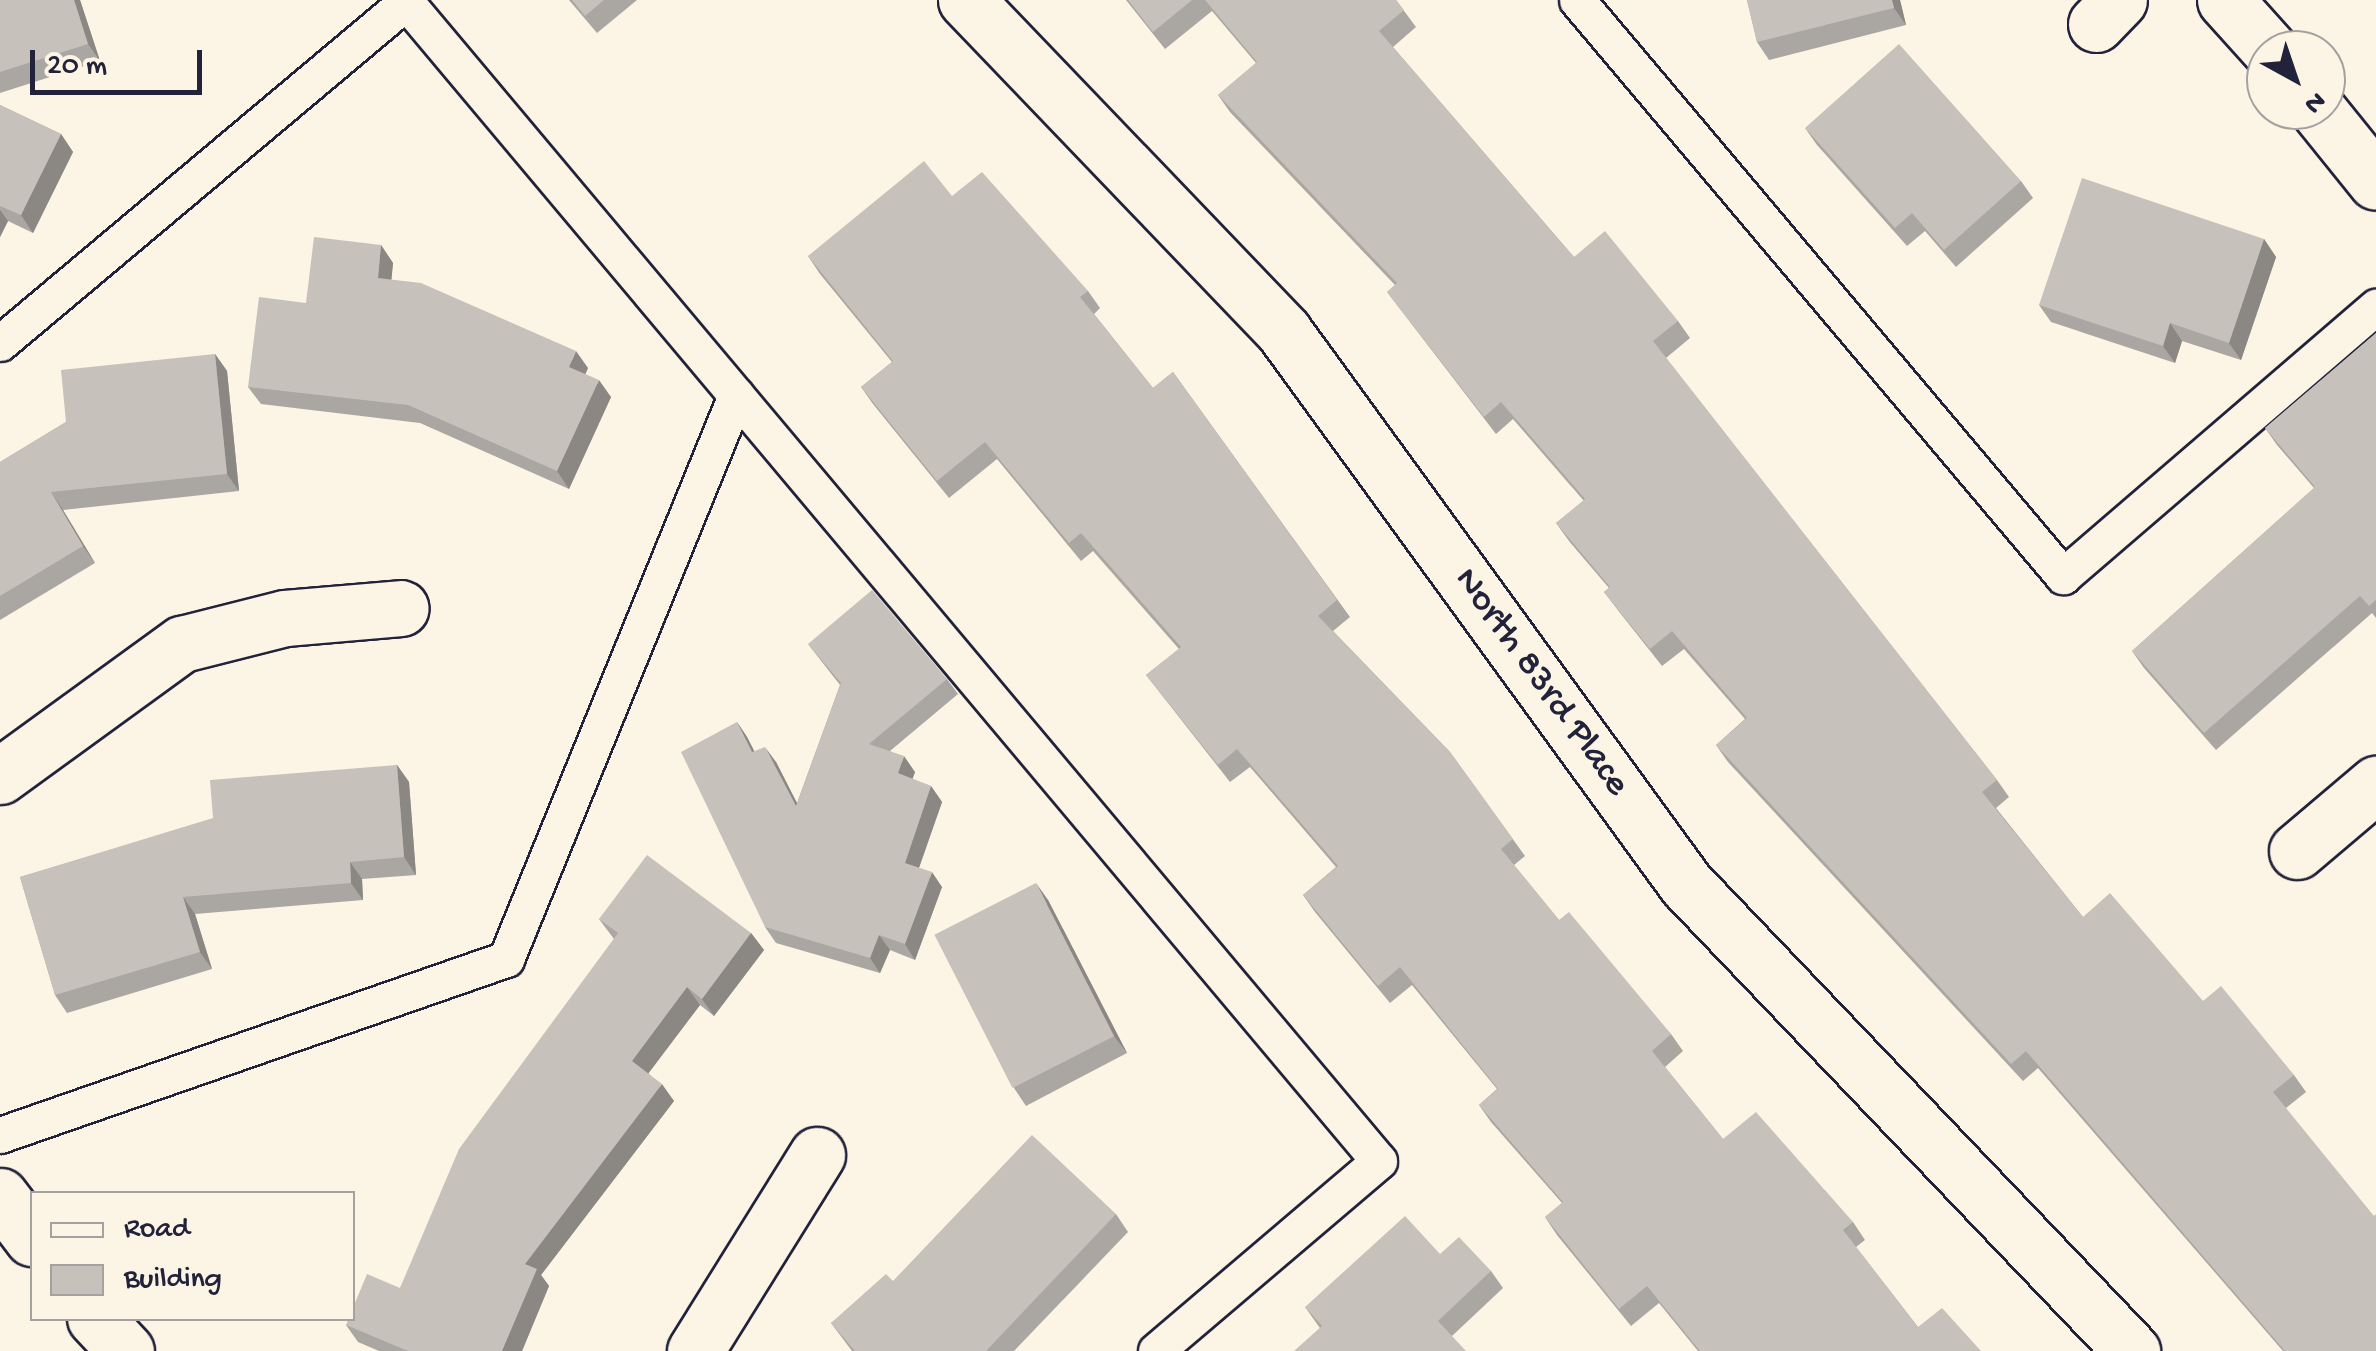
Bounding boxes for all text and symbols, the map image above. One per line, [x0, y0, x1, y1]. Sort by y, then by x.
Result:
scale bar [35, 30, 208, 92]
north arrow [2246, 30, 2346, 130]
text: 20 m [47, 50, 107, 85]
text: N [2297, 83, 2332, 120]
street label: North 83rd Place [1442, 560, 1638, 806]
legend [30, 1191, 355, 1321]
text: Road [124, 1213, 190, 1248]
text: Building [124, 1263, 222, 1298]

